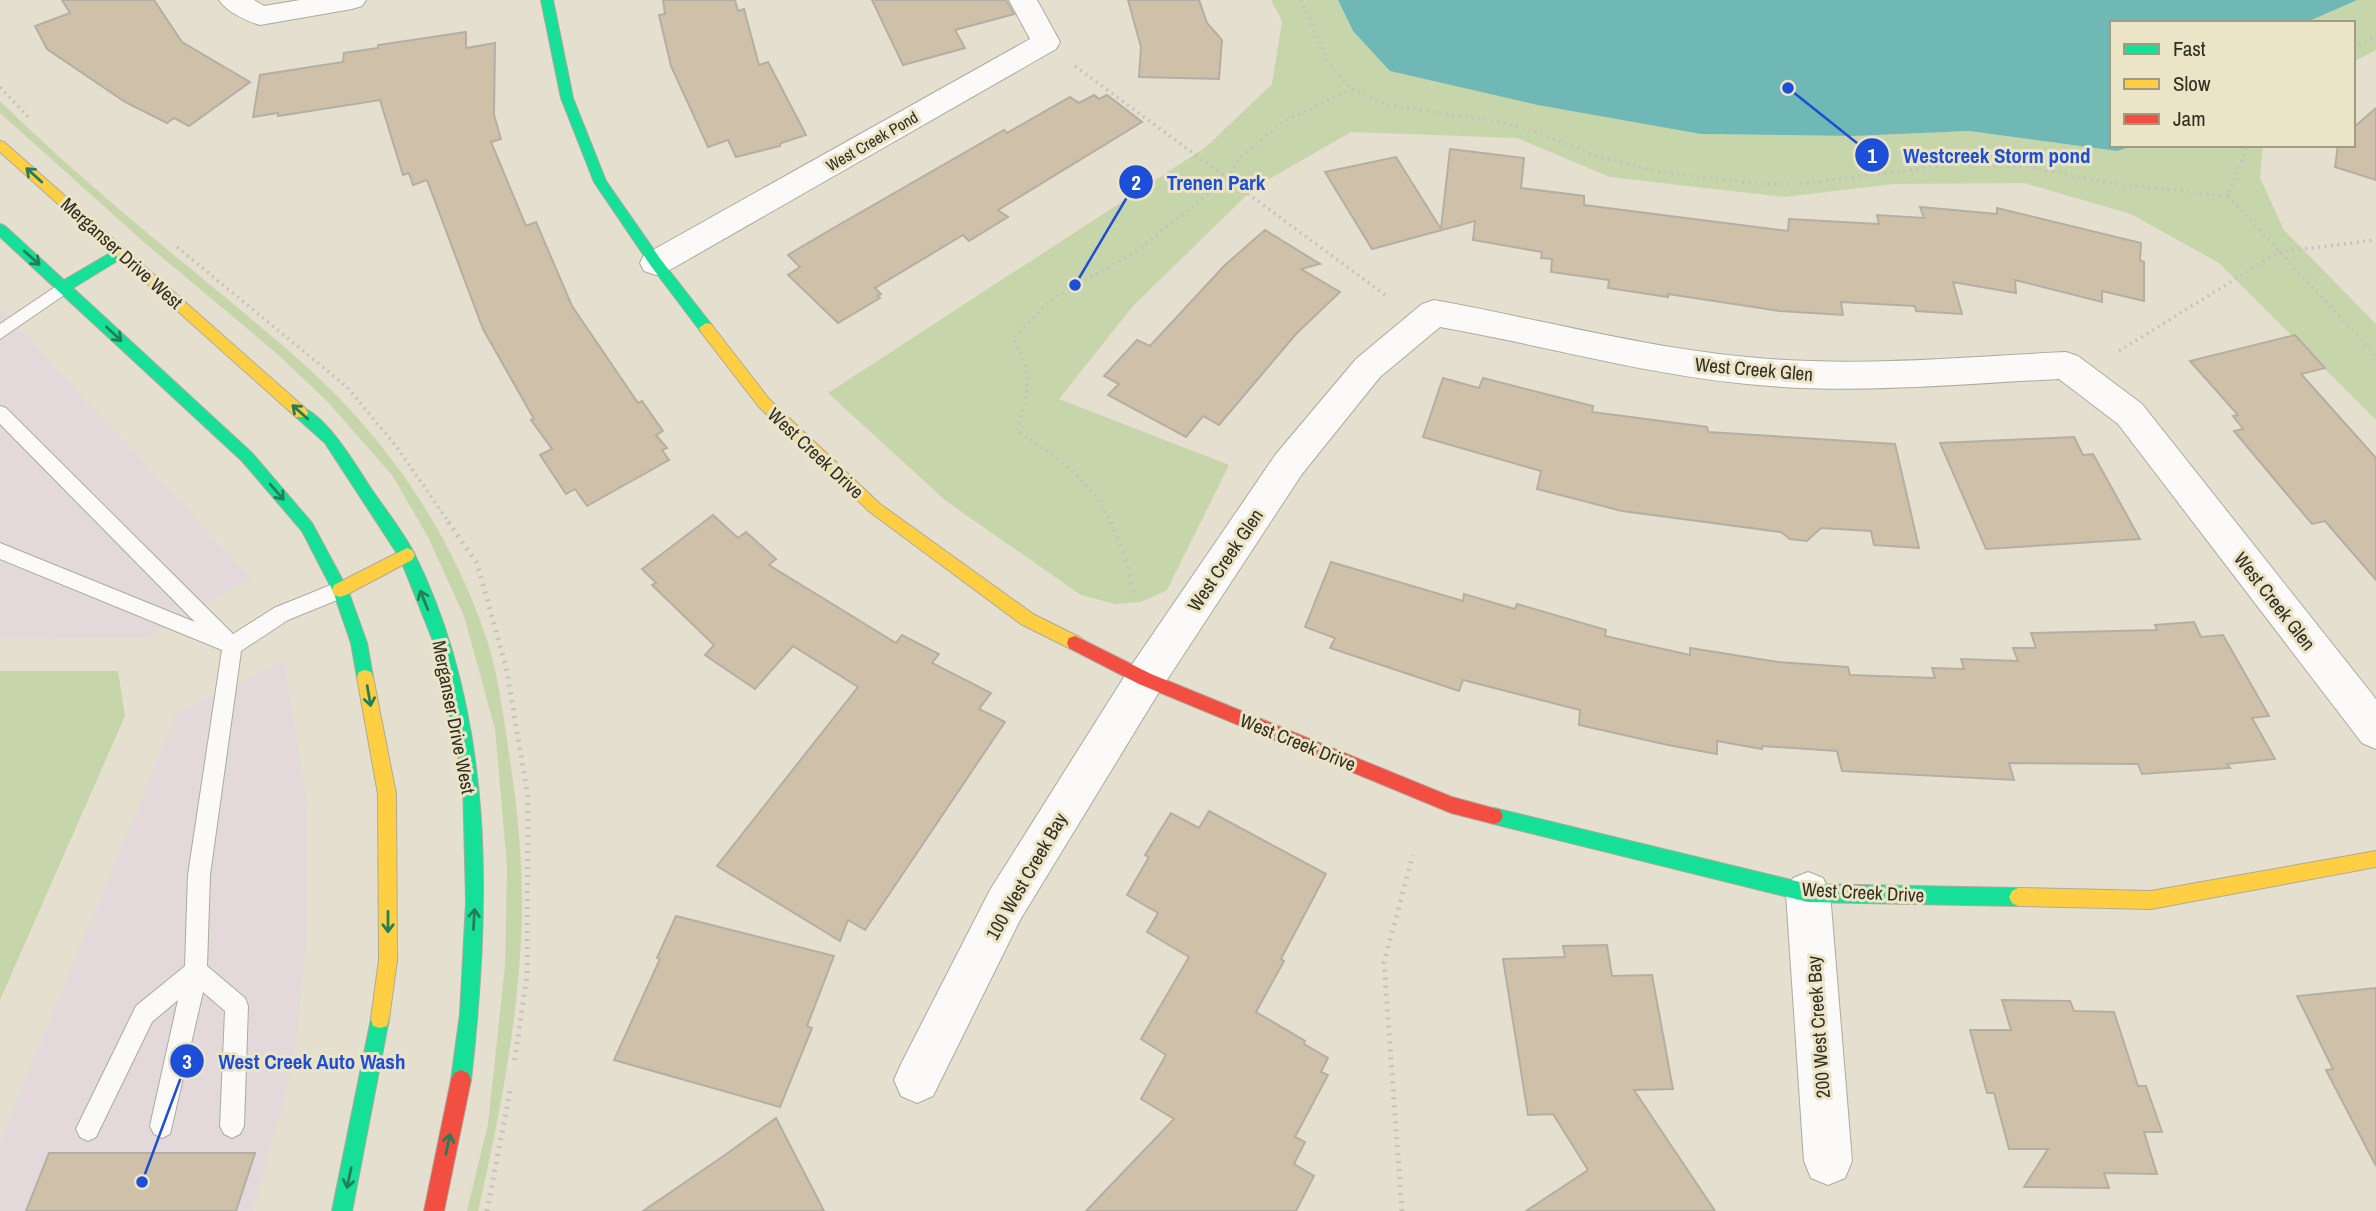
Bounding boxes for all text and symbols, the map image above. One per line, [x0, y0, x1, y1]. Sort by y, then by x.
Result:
legend [2110, 21, 2355, 147]
text: Fast [2173, 34, 2206, 63]
text: Slow [2173, 69, 2211, 98]
text: Jam [2173, 104, 2206, 133]
street label: West Creek Pond [822, 106, 922, 176]
callout: Westcreek Storm pond [1855, 134, 2105, 176]
text: 1 [1867, 141, 1877, 170]
text: Westcreek Storm pond [1903, 141, 2091, 170]
callout: Trenen Park [1118, 161, 1280, 203]
one-way arrow [25, 167, 43, 183]
text: 2 [1131, 168, 1141, 197]
text: Trenen Park [1167, 168, 1266, 197]
street label: Merganser Drive West [55, 191, 189, 315]
one-way arrow [23, 250, 41, 266]
one-way arrow [105, 325, 122, 342]
street label: West Creek Glen [1694, 351, 1814, 387]
street label: West Creek Drive [762, 402, 870, 504]
one-way arrow [291, 404, 309, 420]
one-way arrow [269, 483, 285, 501]
street label: West Creek Glen [1181, 504, 1269, 616]
street label: West Creek Glen [2228, 546, 2322, 656]
one-way arrow [417, 589, 430, 611]
street label: Merganser Drive West [426, 638, 482, 796]
one-way arrow [363, 684, 376, 707]
street label: West Creek Drive [1236, 707, 1360, 777]
street label: 100 West Creek Bay [979, 808, 1073, 944]
street label: West Creek Drive [1801, 876, 1925, 908]
one-way arrow [468, 908, 481, 930]
one-way arrow [381, 910, 394, 933]
street label: 200 West Creek Bay [1800, 955, 1836, 1099]
callout: West Creek Auto Wash [170, 1040, 420, 1082]
text: 3 [182, 1047, 192, 1076]
text: West Creek Auto Wash [219, 1047, 405, 1076]
one-way arrow [442, 1133, 455, 1156]
one-way arrow [342, 1166, 355, 1189]

